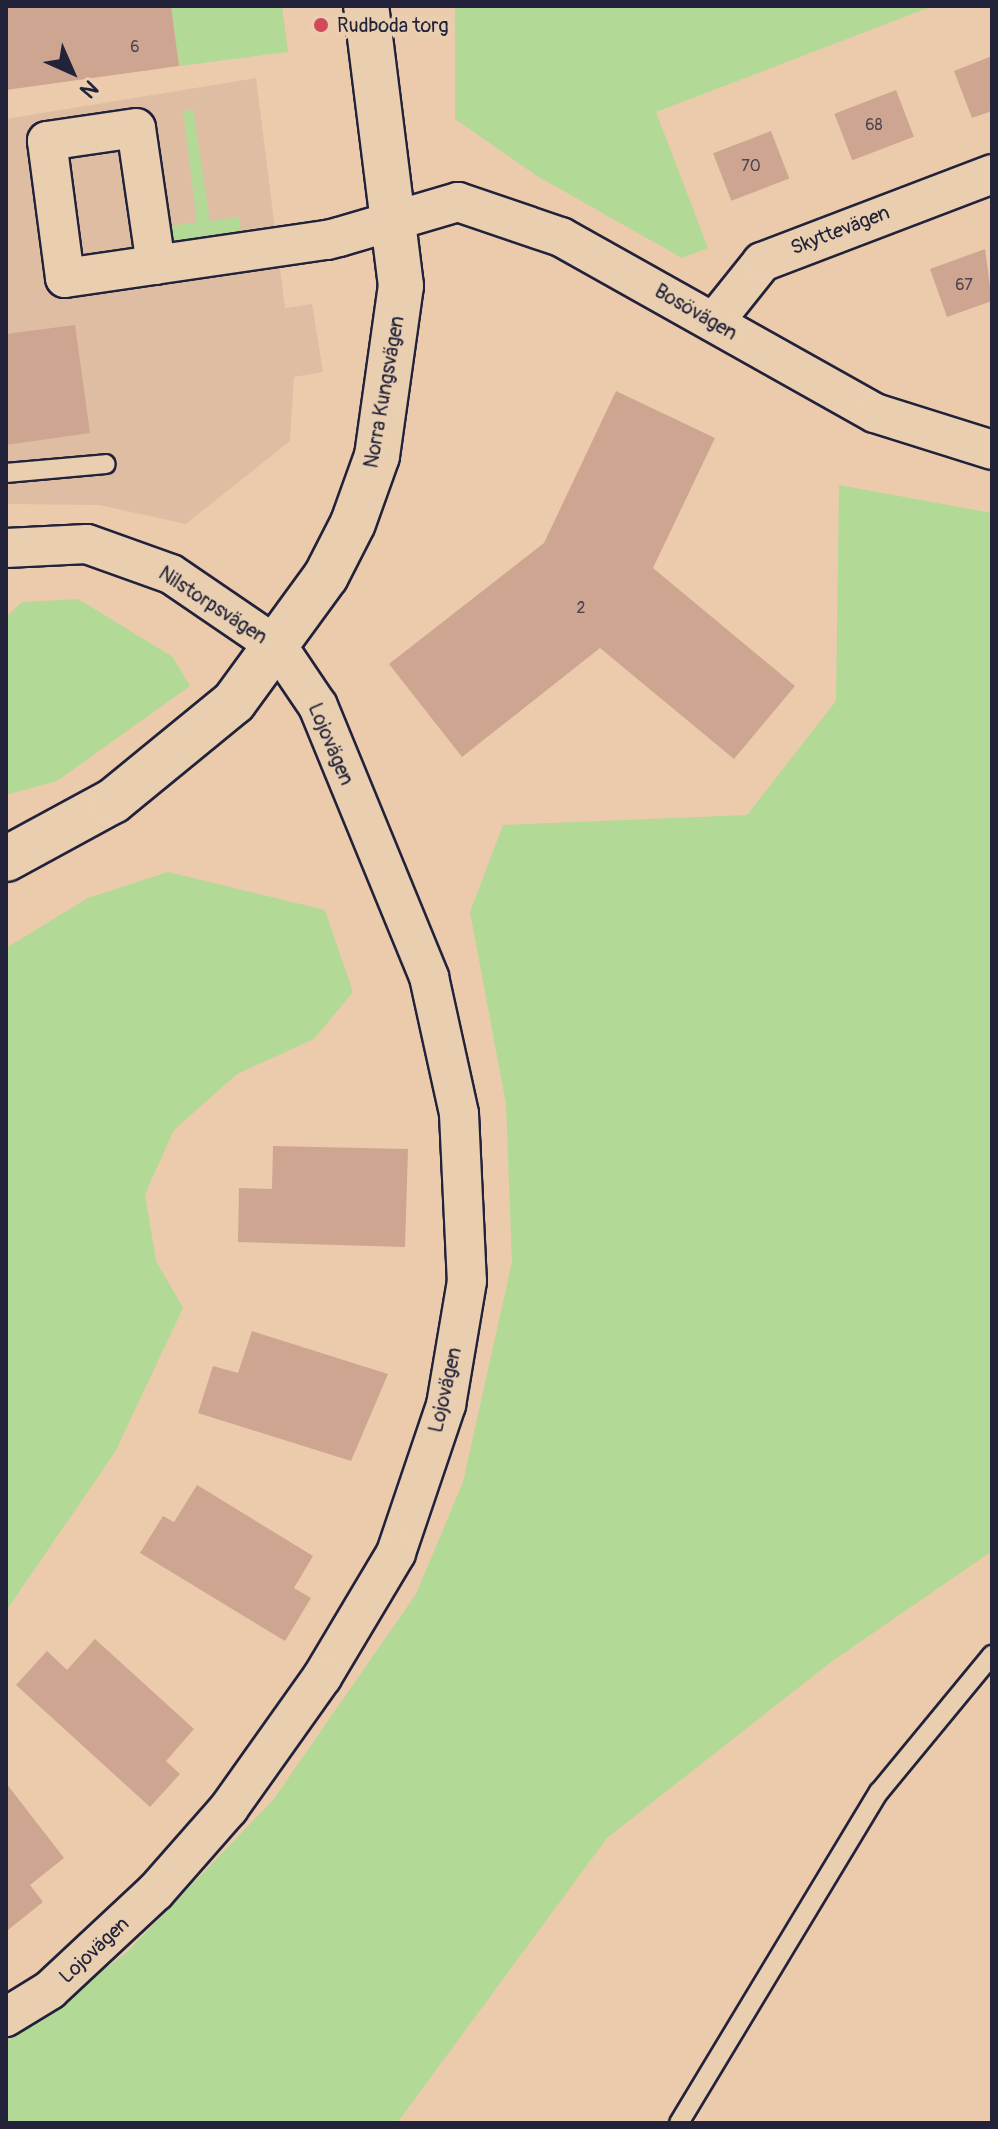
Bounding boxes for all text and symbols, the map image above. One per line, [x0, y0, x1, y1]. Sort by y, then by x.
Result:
place label: Rudboda torg [337, 13, 448, 37]
marker: Rudboda torg [312, 16, 330, 34]
north arrow [32, 32, 112, 112]
house number: 6 [130, 37, 140, 57]
text: N [74, 74, 104, 104]
house number: 68 [865, 115, 883, 135]
house number: 70 [741, 156, 761, 176]
street label: Skyttevägen [787, 200, 893, 260]
house number: 67 [955, 275, 973, 295]
street label: Bosövägen [650, 279, 742, 345]
street label: Norra Kungsvägen [359, 314, 409, 470]
street label: Nilstorpsvägen [154, 561, 272, 649]
house number: 2 [577, 598, 585, 618]
street label: Lojovägen [303, 699, 359, 789]
street label: Lojovägen [424, 1345, 466, 1435]
street label: Lojovägen [54, 1912, 134, 1988]

